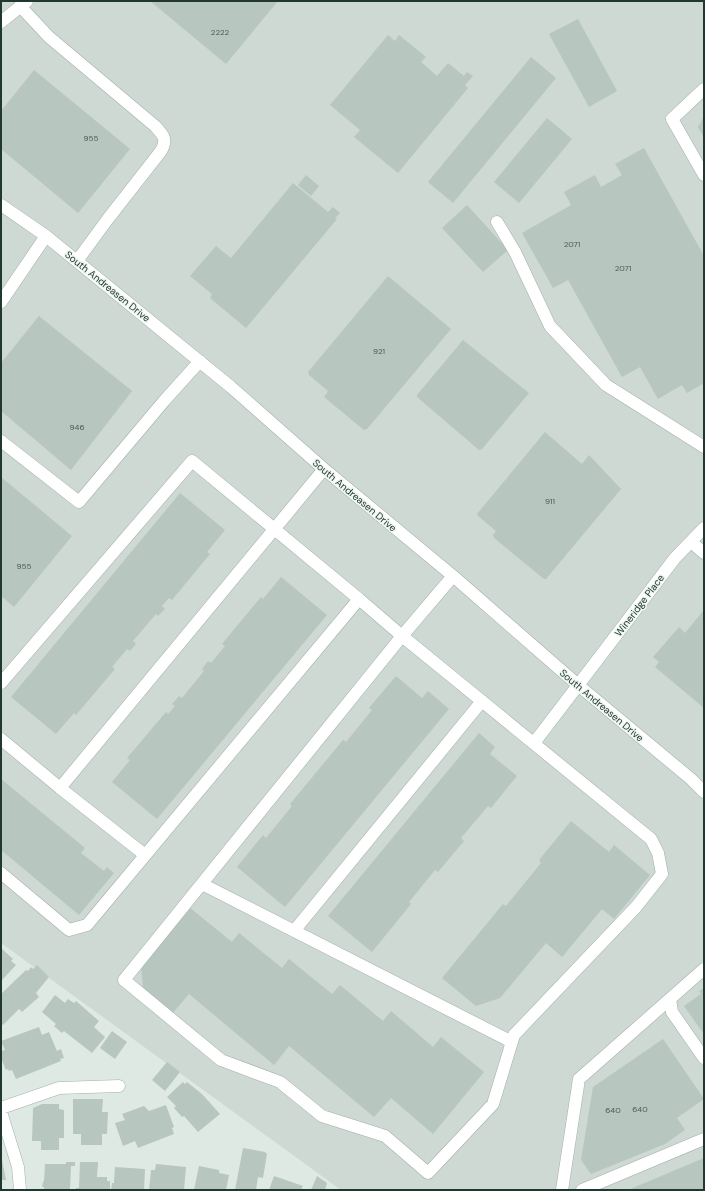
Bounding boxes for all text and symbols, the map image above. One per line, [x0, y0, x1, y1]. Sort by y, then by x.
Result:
house number: 2222 [211, 27, 230, 37]
house number: 955 [84, 133, 99, 143]
house number: 2071 [564, 239, 580, 249]
street label: South Andreasen Drive [62, 248, 153, 325]
house number: 2071 [615, 263, 631, 273]
house number: 921 [373, 346, 385, 356]
house number: 946 [70, 422, 84, 432]
street label: South Andreasen Drive [310, 456, 400, 535]
house number: 911 [545, 496, 555, 506]
house number: 955 [17, 561, 32, 571]
street label: Wineridge Place [612, 571, 667, 639]
street label: South Andreasen Drive [557, 666, 647, 745]
house number: 640 [632, 1104, 648, 1114]
house number: 640 [605, 1105, 621, 1115]

